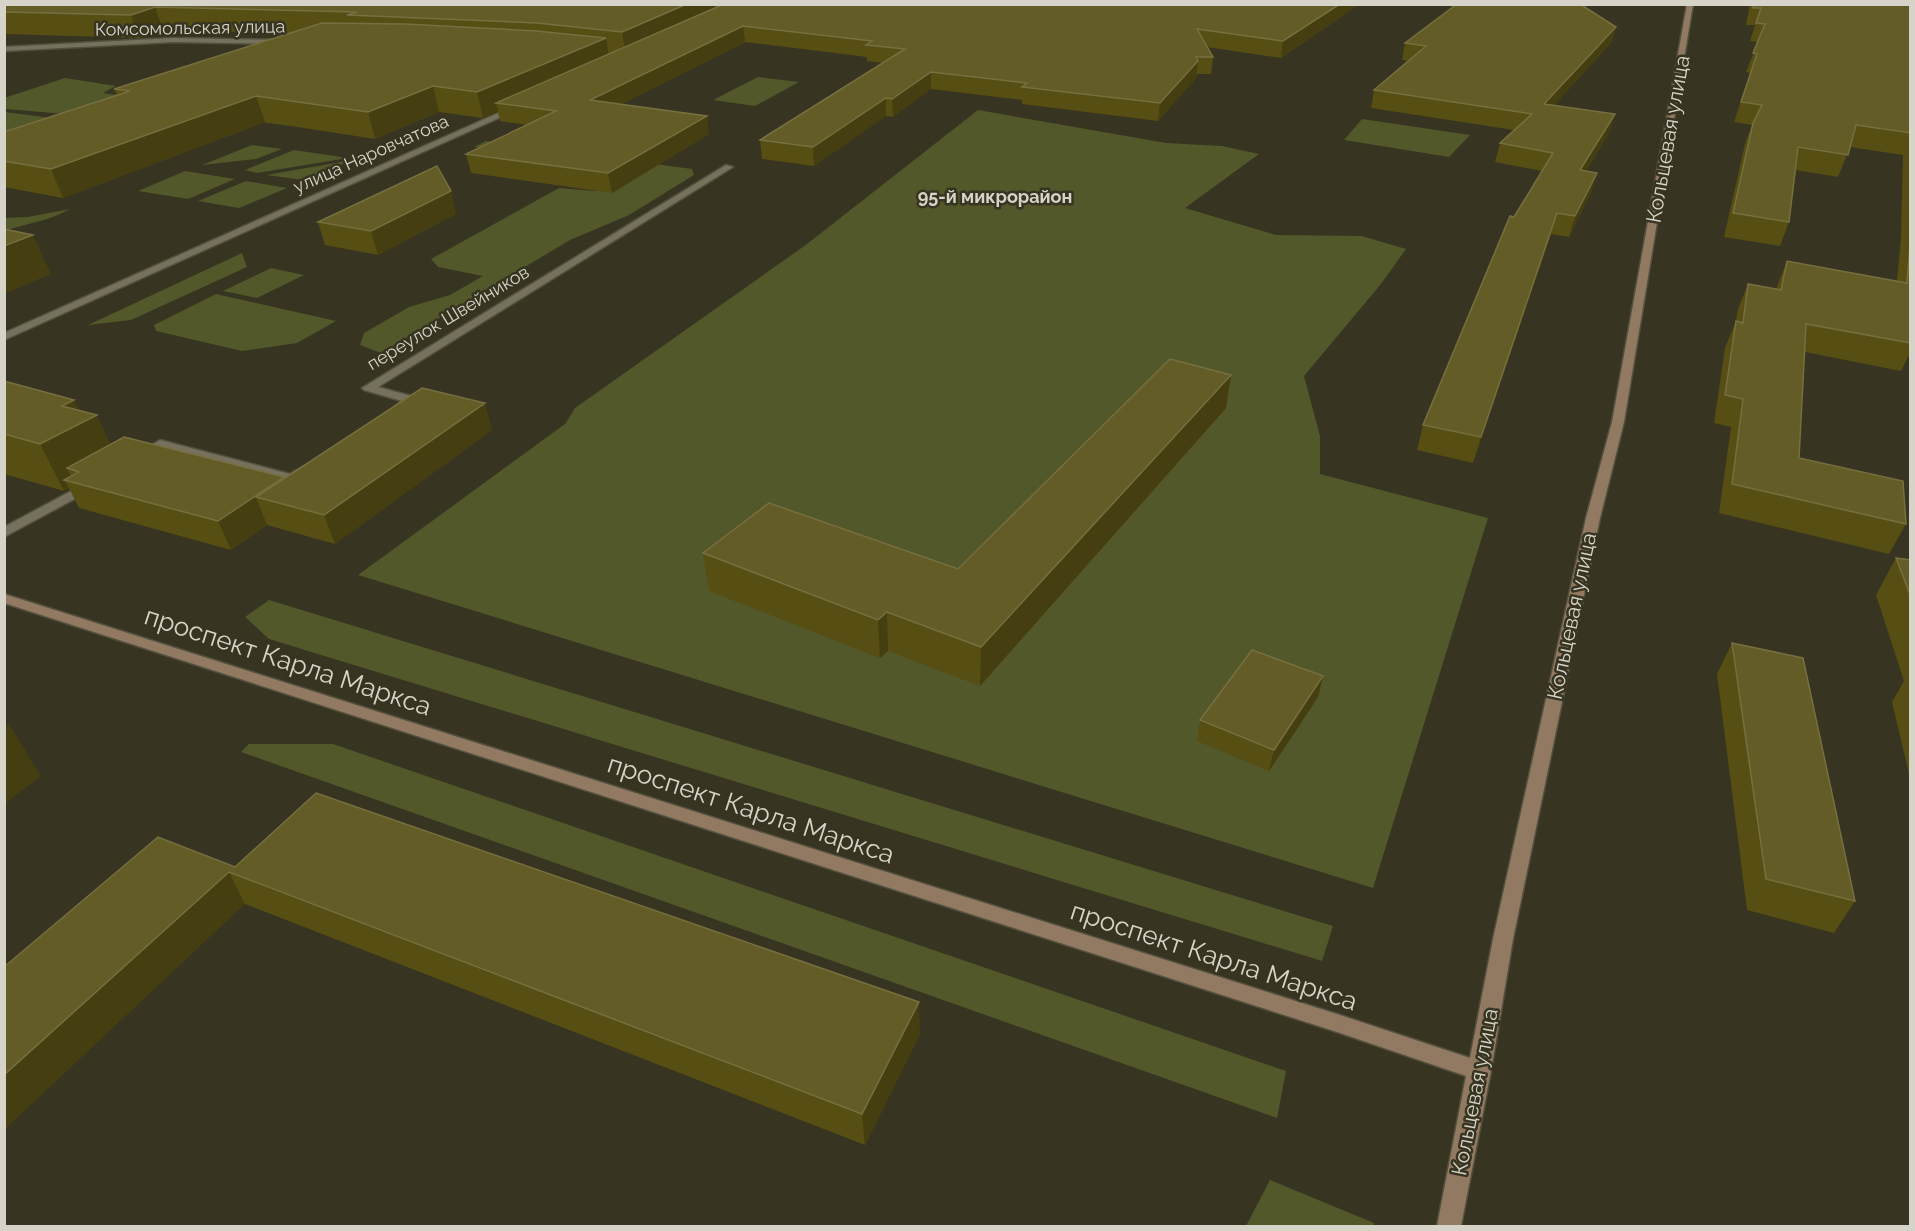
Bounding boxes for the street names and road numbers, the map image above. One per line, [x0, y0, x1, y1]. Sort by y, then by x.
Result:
street label: Комсомольская улица [95, 15, 285, 40]
street label: Кольцевая улица [1640, 53, 1695, 225]
street label: улица Наровчатова [290, 110, 452, 197]
street label: переулок Швейников [363, 261, 533, 374]
street label: Кольцевая улица [1542, 530, 1601, 701]
street label: проспект Карла Маркса [141, 600, 435, 722]
street label: проспект Карла Маркса [604, 748, 898, 870]
street label: проспект Карла Маркса [1067, 895, 1361, 1017]
street label: Кольцевая улица [1446, 1006, 1503, 1178]

